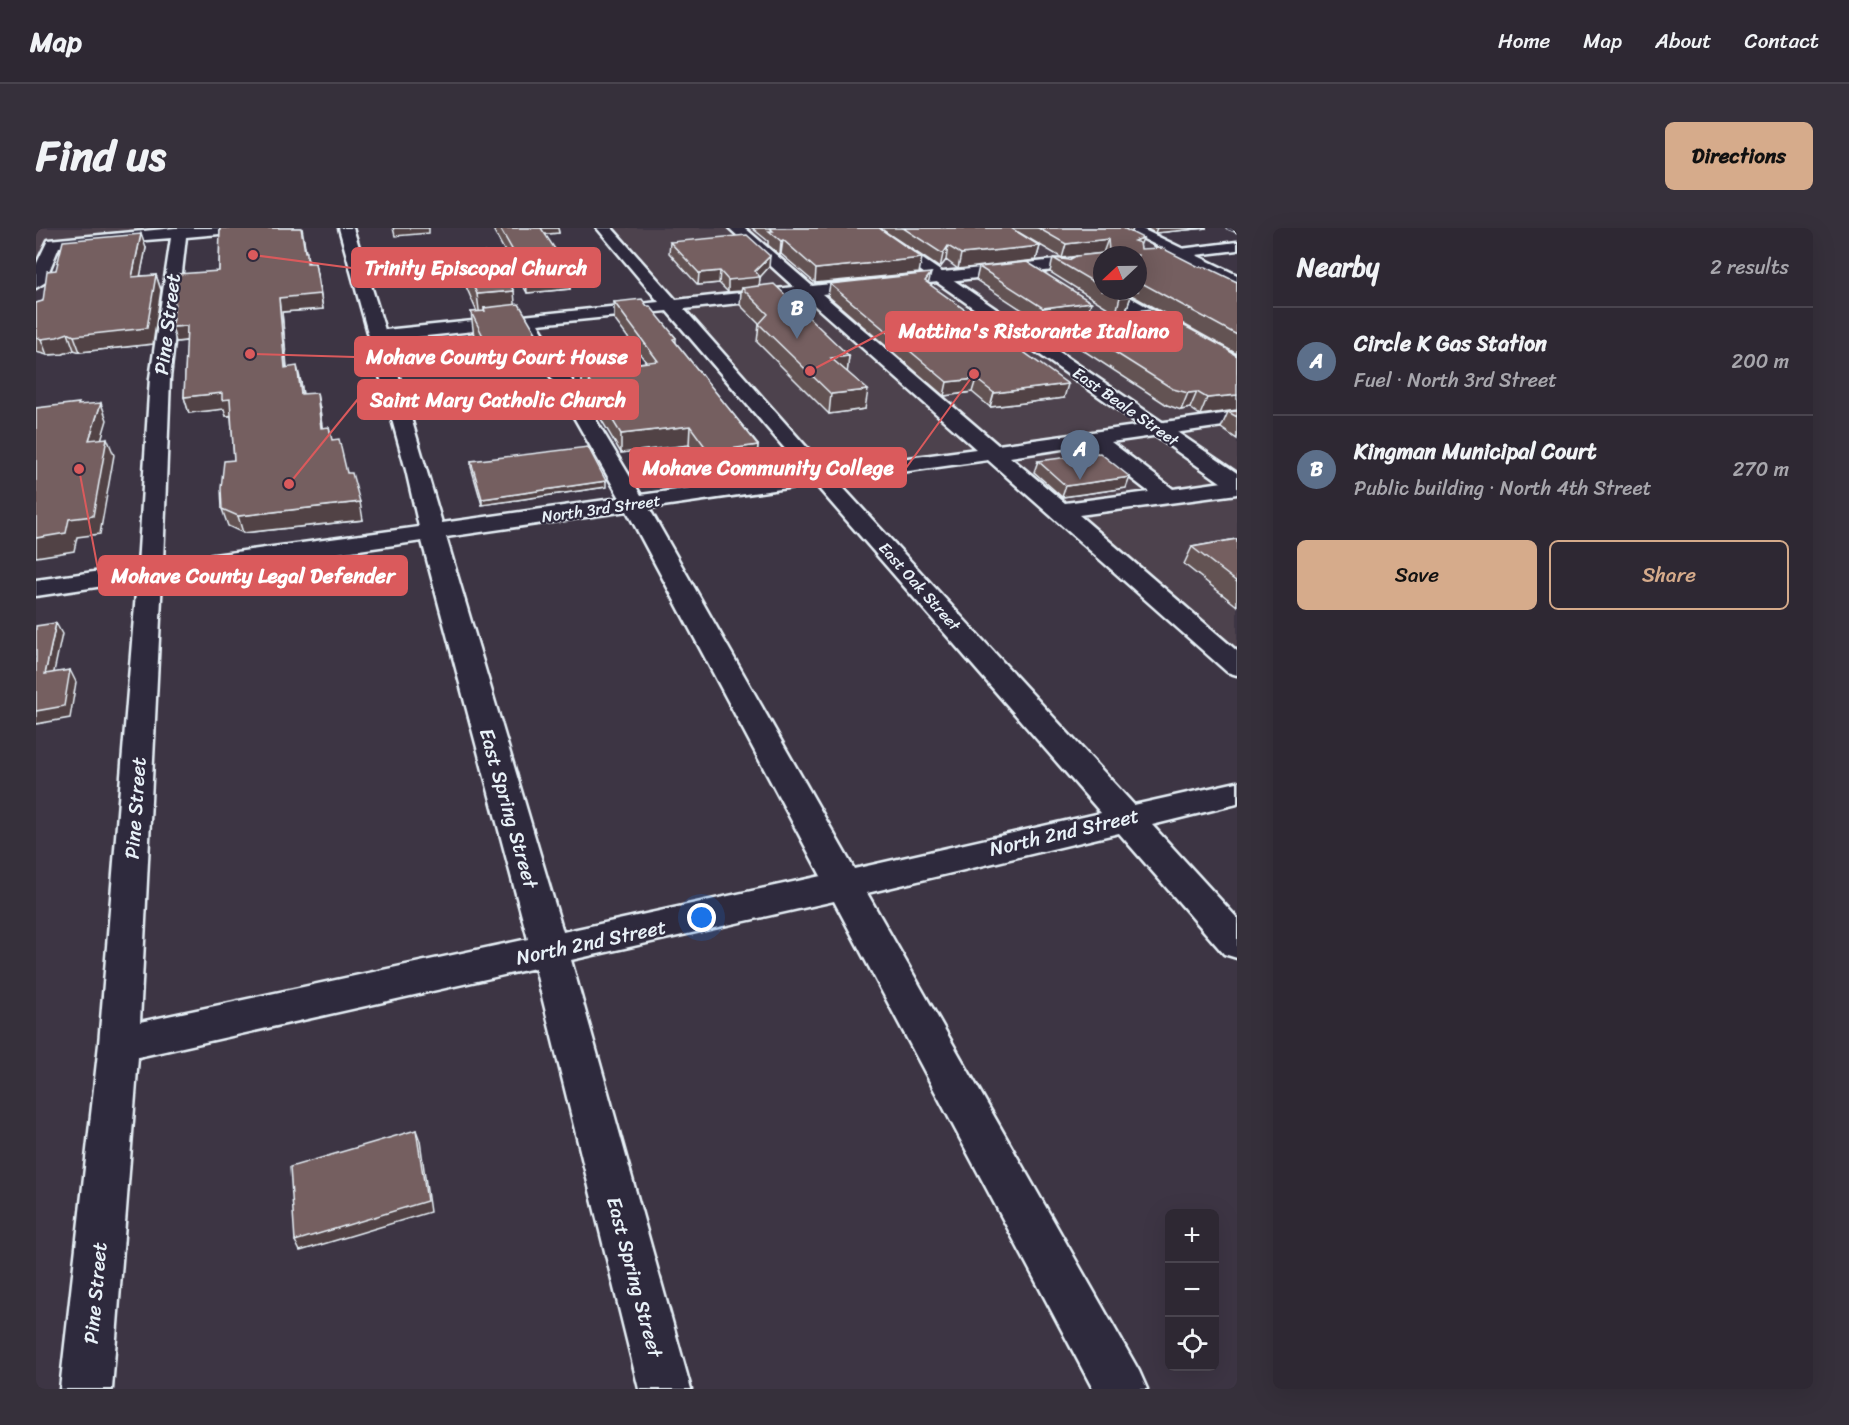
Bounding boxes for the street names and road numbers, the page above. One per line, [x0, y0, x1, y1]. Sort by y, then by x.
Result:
street label: Pine Street [144, 271, 191, 377]
street label: East Beale Street [1066, 359, 1186, 454]
street label: North 3rd Street [540, 486, 662, 531]
street label: East Oak Street [871, 535, 968, 638]
street label: East Spring Street [469, 724, 548, 893]
street label: Pine Street [114, 756, 157, 860]
street label: North 2nd Street [986, 798, 1143, 867]
street label: North 2nd Street [513, 909, 670, 975]
street label: East Spring Street [596, 1193, 673, 1362]
street label: Pine Street [74, 1240, 117, 1345]

